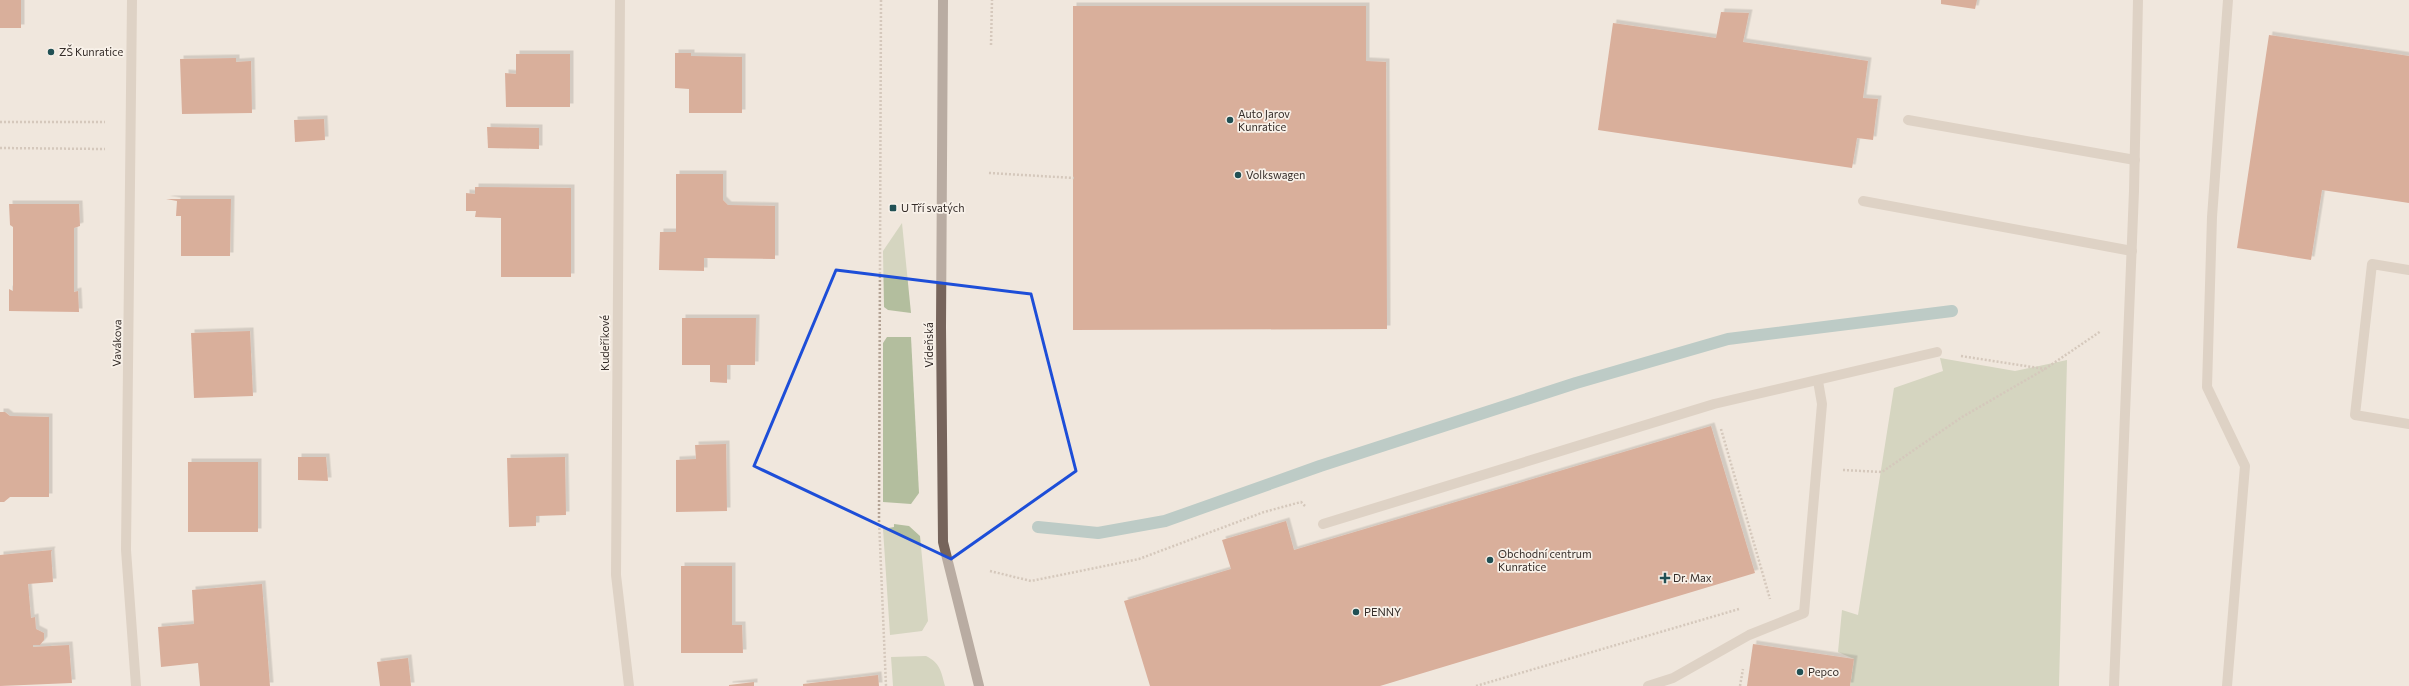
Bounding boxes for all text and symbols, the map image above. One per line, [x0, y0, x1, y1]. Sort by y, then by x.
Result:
place label: ZŠ Kunratice [59, 44, 123, 58]
marker: ZŠ Kunratice [46, 47, 56, 57]
place label: Auto Jarov Kunratice [1238, 107, 1290, 133]
marker: Auto Jarov Kunratice [1225, 115, 1235, 125]
place label: Volkswagen [1246, 168, 1305, 181]
marker: Volkswagen [1233, 170, 1243, 180]
place label: U Tří svatých [901, 201, 965, 214]
marker: U Tří svatých [888, 203, 898, 213]
street label: Kudeříkové [598, 315, 611, 371]
street label: Vavákova [110, 319, 123, 367]
street label: Vídeňská [922, 322, 935, 368]
place label: Obchodní centrum Kunratice [1498, 547, 1592, 573]
marker: Obchodní centrum Kunratice [1485, 555, 1495, 565]
place label: Dr. Max [1673, 571, 1712, 584]
marker: Dr. Max [1660, 573, 1670, 583]
place label: PENNY [1364, 605, 1401, 618]
marker: PENNY [1351, 607, 1361, 617]
place label: Pepco [1808, 665, 1839, 678]
marker: Pepco [1795, 667, 1805, 677]

